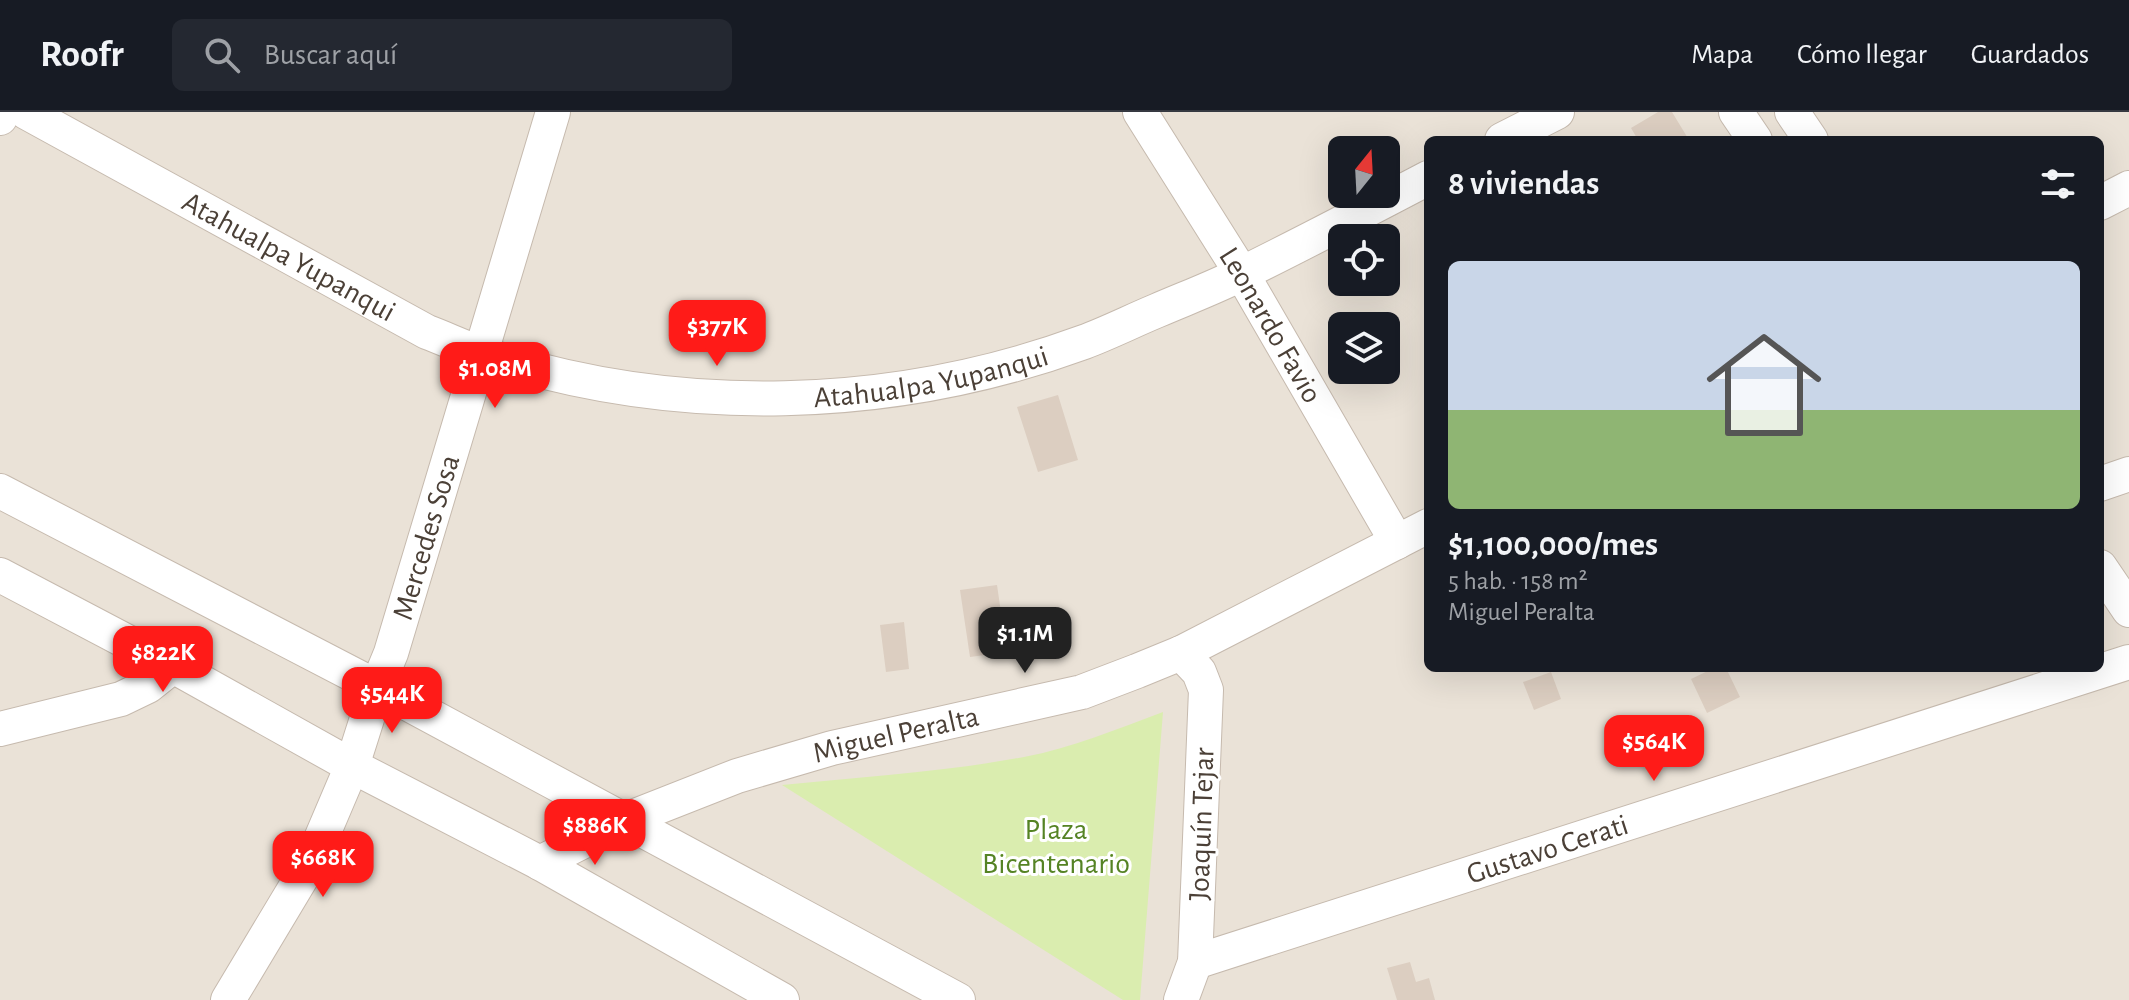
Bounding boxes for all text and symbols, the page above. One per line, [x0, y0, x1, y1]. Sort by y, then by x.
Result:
search box [172, 19, 732, 91]
icon: search [200, 33, 244, 77]
text: Roofr [40, 36, 124, 74]
text: Buscar aquí [264, 40, 397, 70]
text: Mapa [1691, 41, 1753, 69]
text: Cómo llegar [1797, 41, 1927, 69]
text: Guardados [1971, 41, 2089, 69]
north arrow [1328, 136, 1400, 208]
map controls [1328, 136, 1400, 384]
icon: filters [2036, 162, 2080, 206]
text: 8 viviendas [1448, 167, 1599, 201]
street label: Atahualpa Yupanqui [177, 187, 400, 328]
button: locate [1328, 224, 1400, 296]
street label: Leonardo Favio [1213, 242, 1327, 408]
pin: $377K [661, 300, 773, 368]
button: layers [1328, 312, 1400, 384]
text: $377K [687, 313, 747, 339]
icon: home [1692, 313, 1836, 457]
street label: Atahualpa Yupanqui [813, 341, 1052, 413]
pin: $1.08M [430, 342, 560, 410]
text: $1.08M [458, 355, 532, 381]
street label: Mercedes Sosa [388, 451, 466, 624]
text: $1,100,000/mes [1448, 528, 1658, 562]
text: 5 hab. · 158 m² [1448, 568, 1588, 594]
text: Miguel Peralta [1448, 599, 1595, 625]
pin: $1.1M [969, 607, 1081, 675]
text: $1.1M [996, 620, 1054, 646]
pin: $822K [107, 626, 219, 694]
text: $822K [131, 639, 195, 665]
pin: $544K [336, 667, 448, 735]
text: $544K [360, 680, 424, 706]
street label: Miguel Peralta [810, 702, 982, 769]
pin: $564K [1598, 715, 1710, 783]
text: $564K [1622, 728, 1686, 754]
street label: Joaquín Tejar [1184, 747, 1220, 901]
pin: $886K [539, 799, 651, 867]
street label: Gustavo Cerati [1463, 810, 1632, 890]
text: $886K [562, 812, 628, 838]
park label: Plaza Bicentenario [982, 815, 1130, 879]
pin: $668K [267, 831, 379, 899]
text: $668K [291, 844, 355, 870]

